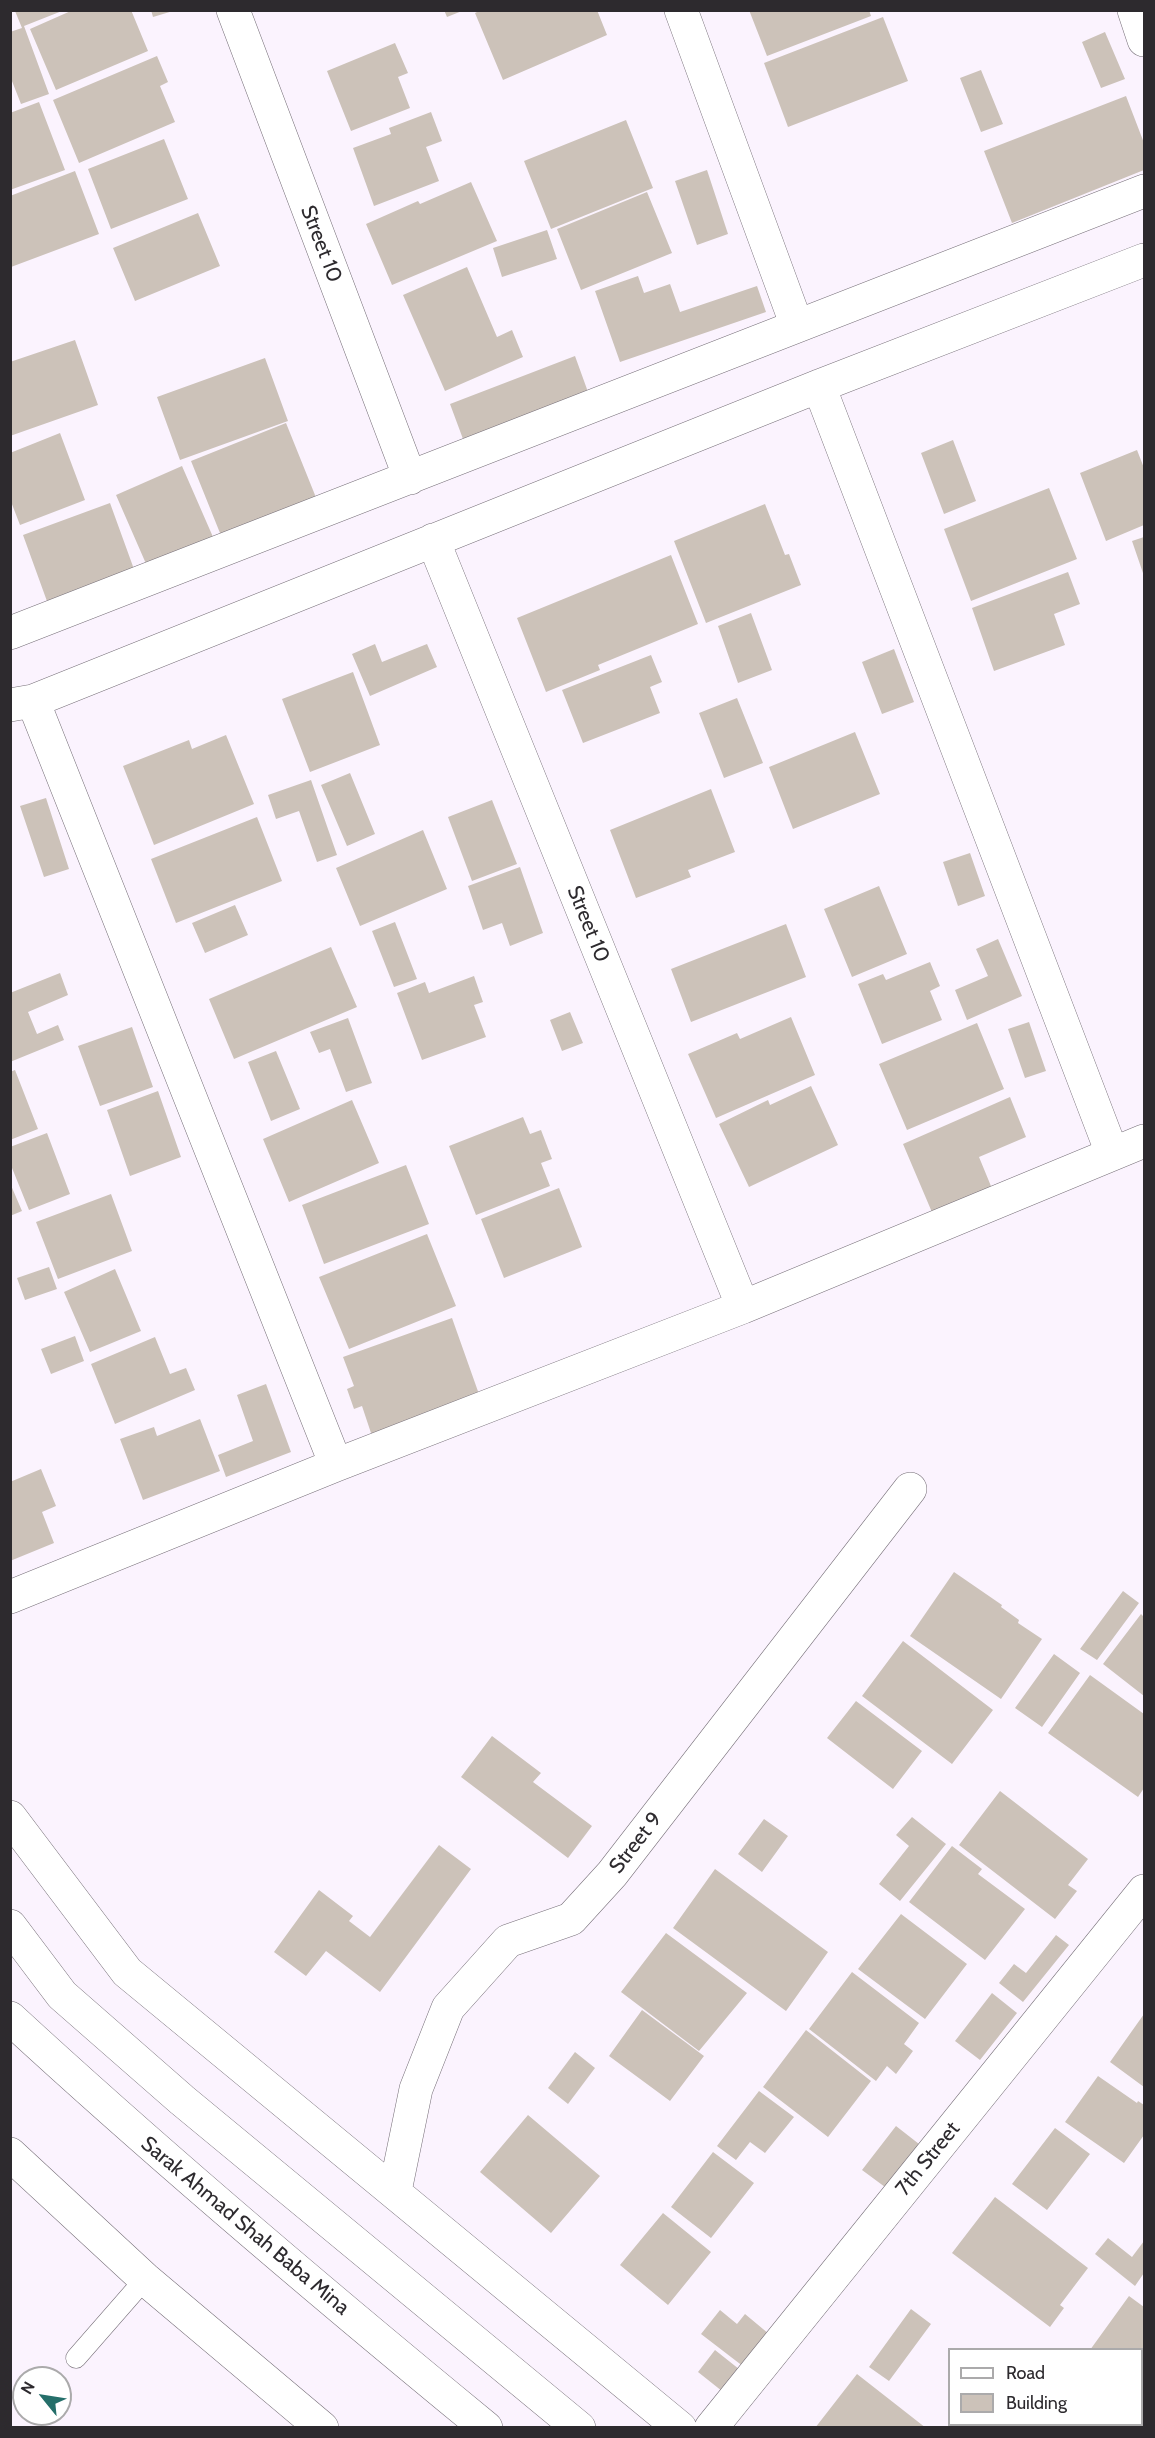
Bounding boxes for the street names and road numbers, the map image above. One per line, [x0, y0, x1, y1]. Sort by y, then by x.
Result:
street label: Street 10 [295, 202, 347, 286]
street label: Street 10 [561, 882, 615, 966]
street label: Street 9 [604, 1807, 668, 1879]
street label: 7th Street [891, 2117, 965, 2201]
street label: Sarak Ahmad Shah Baba Mina [136, 2131, 354, 2321]

